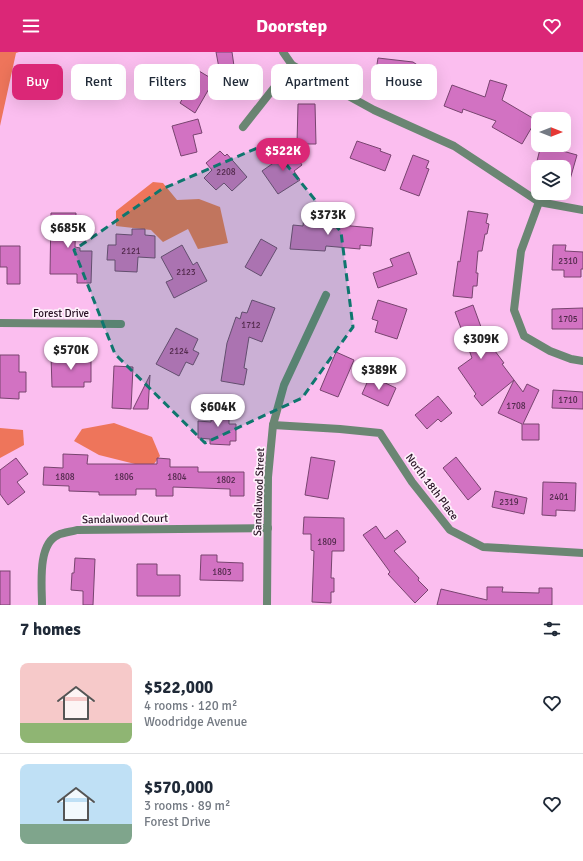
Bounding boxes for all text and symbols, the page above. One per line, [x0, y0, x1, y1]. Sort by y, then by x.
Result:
icon: menu [20, 15, 42, 37]
text: Doorstep [256, 15, 327, 37]
icon: heart [541, 15, 563, 37]
chip: Buy [12, 64, 63, 100]
chip: Rent [71, 64, 126, 100]
chip: Filters [134, 64, 200, 100]
chip: New [208, 64, 263, 100]
chip: Apartment [271, 64, 363, 100]
chip: House [371, 64, 437, 100]
north arrow [531, 112, 571, 152]
map controls [531, 112, 571, 200]
pin: $522K [255, 138, 311, 172]
text: $522K [265, 143, 301, 159]
button: layers [531, 160, 571, 200]
house number: 2208 [216, 167, 236, 178]
pin: $373K [300, 202, 356, 236]
text: $373K [310, 207, 346, 223]
pin: $685K [40, 215, 96, 249]
text: $685K [50, 220, 86, 236]
house number: 2121 [121, 246, 141, 257]
house number: 2310 [558, 256, 578, 267]
house number: 2123 [176, 267, 196, 278]
street label: Forest Drive [33, 307, 89, 320]
house number: 1705 [558, 314, 578, 325]
house number: 1712 [241, 320, 261, 331]
pin: $309K [453, 326, 509, 360]
text: $309K [463, 331, 499, 347]
pin: $570K [43, 337, 99, 371]
text: $570K [53, 342, 89, 358]
house number: 2124 [169, 346, 189, 357]
pin: $389K [351, 357, 407, 391]
text: $389K [361, 362, 397, 378]
pin: $604K [190, 394, 246, 428]
house number: 1710 [558, 395, 578, 406]
text: $604K [200, 399, 236, 415]
house number: 1708 [506, 401, 526, 412]
street label: Sandalwood Street [251, 447, 267, 536]
street label: North 18th Place [403, 451, 461, 523]
house number: 1808 [55, 472, 75, 483]
house number: 1806 [114, 472, 134, 483]
house number: 1804 [167, 472, 187, 483]
house number: 1802 [216, 475, 236, 486]
house number: 2401 [549, 492, 569, 503]
house number: 2319 [499, 497, 519, 508]
street label: Sandalwood Court [82, 512, 168, 526]
house number: 1809 [317, 537, 337, 548]
house number: 1803 [212, 567, 232, 578]
icon: filters [541, 618, 563, 640]
text: 7 homes [20, 619, 81, 640]
text: $522,000 [144, 677, 213, 698]
icon: home [52, 679, 100, 727]
icon: heart [541, 692, 563, 714]
text: 4 rooms · 120 m² [144, 698, 237, 714]
text: Woodridge Avenue [144, 714, 247, 730]
text: $570,000 [144, 777, 213, 798]
icon: home [52, 780, 100, 828]
icon: heart [541, 793, 563, 815]
text: 3 rooms · 89 m² [144, 798, 230, 814]
text: Forest Drive [144, 814, 210, 830]

